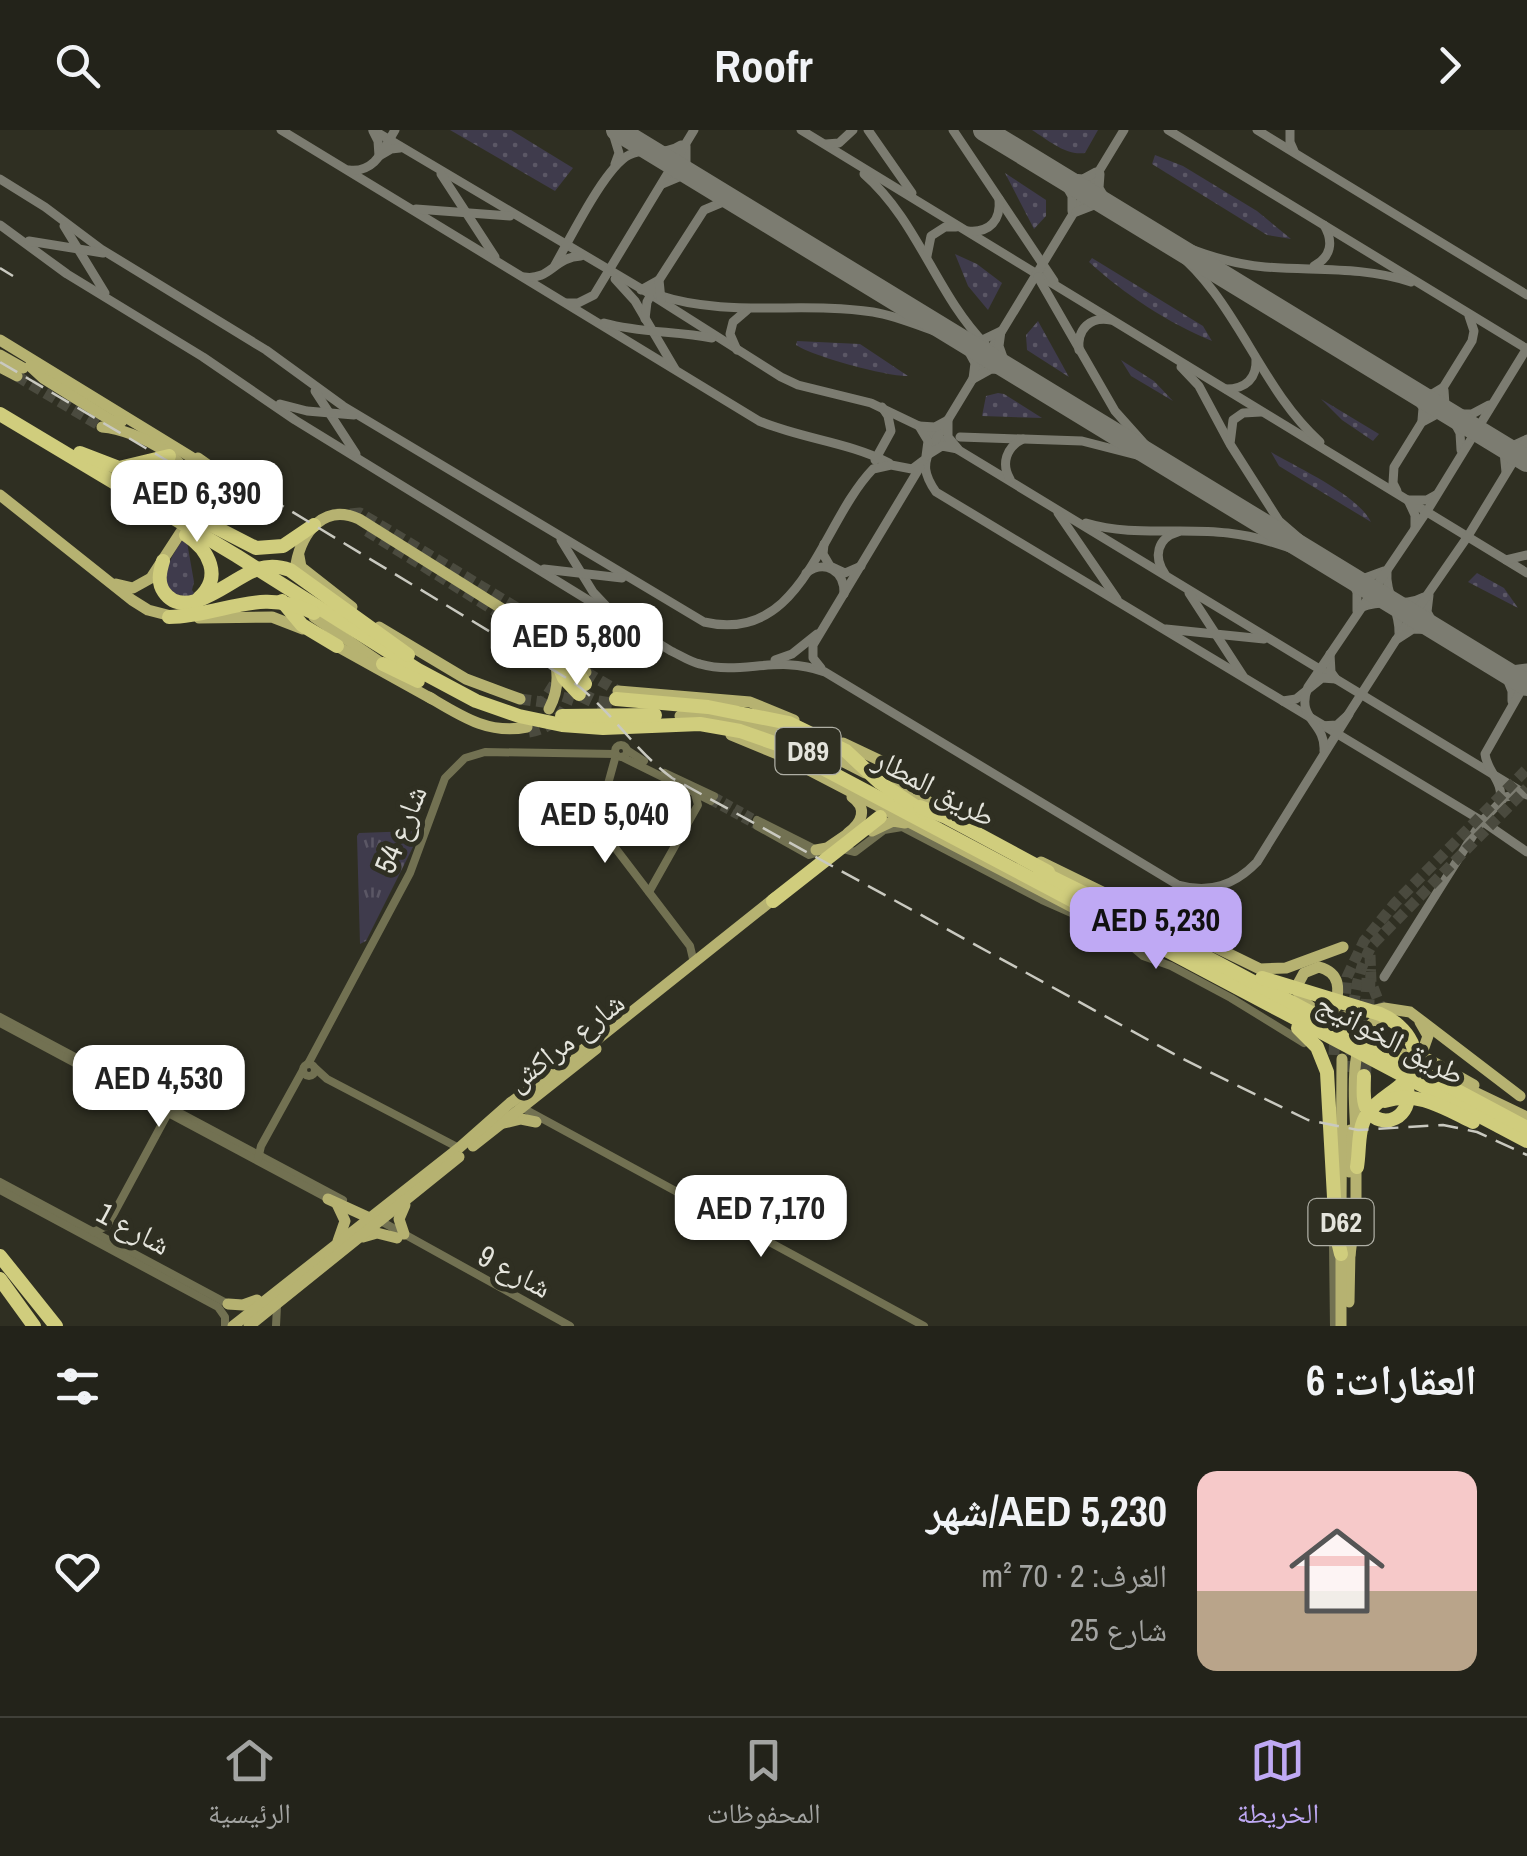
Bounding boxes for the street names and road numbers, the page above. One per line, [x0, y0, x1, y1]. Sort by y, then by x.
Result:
road number: D89 [776, 728, 840, 774]
street label: طريق المطار [866, 738, 1003, 836]
street label: شارع 54 [364, 779, 436, 879]
street label: شارع مراكش [498, 982, 632, 1100]
street label: طريق الخوانيج [1310, 982, 1472, 1094]
street label: شارع 1 [90, 1192, 178, 1264]
road number: D62 [1308, 1199, 1374, 1245]
street label: شارع 9 [471, 1235, 559, 1307]

